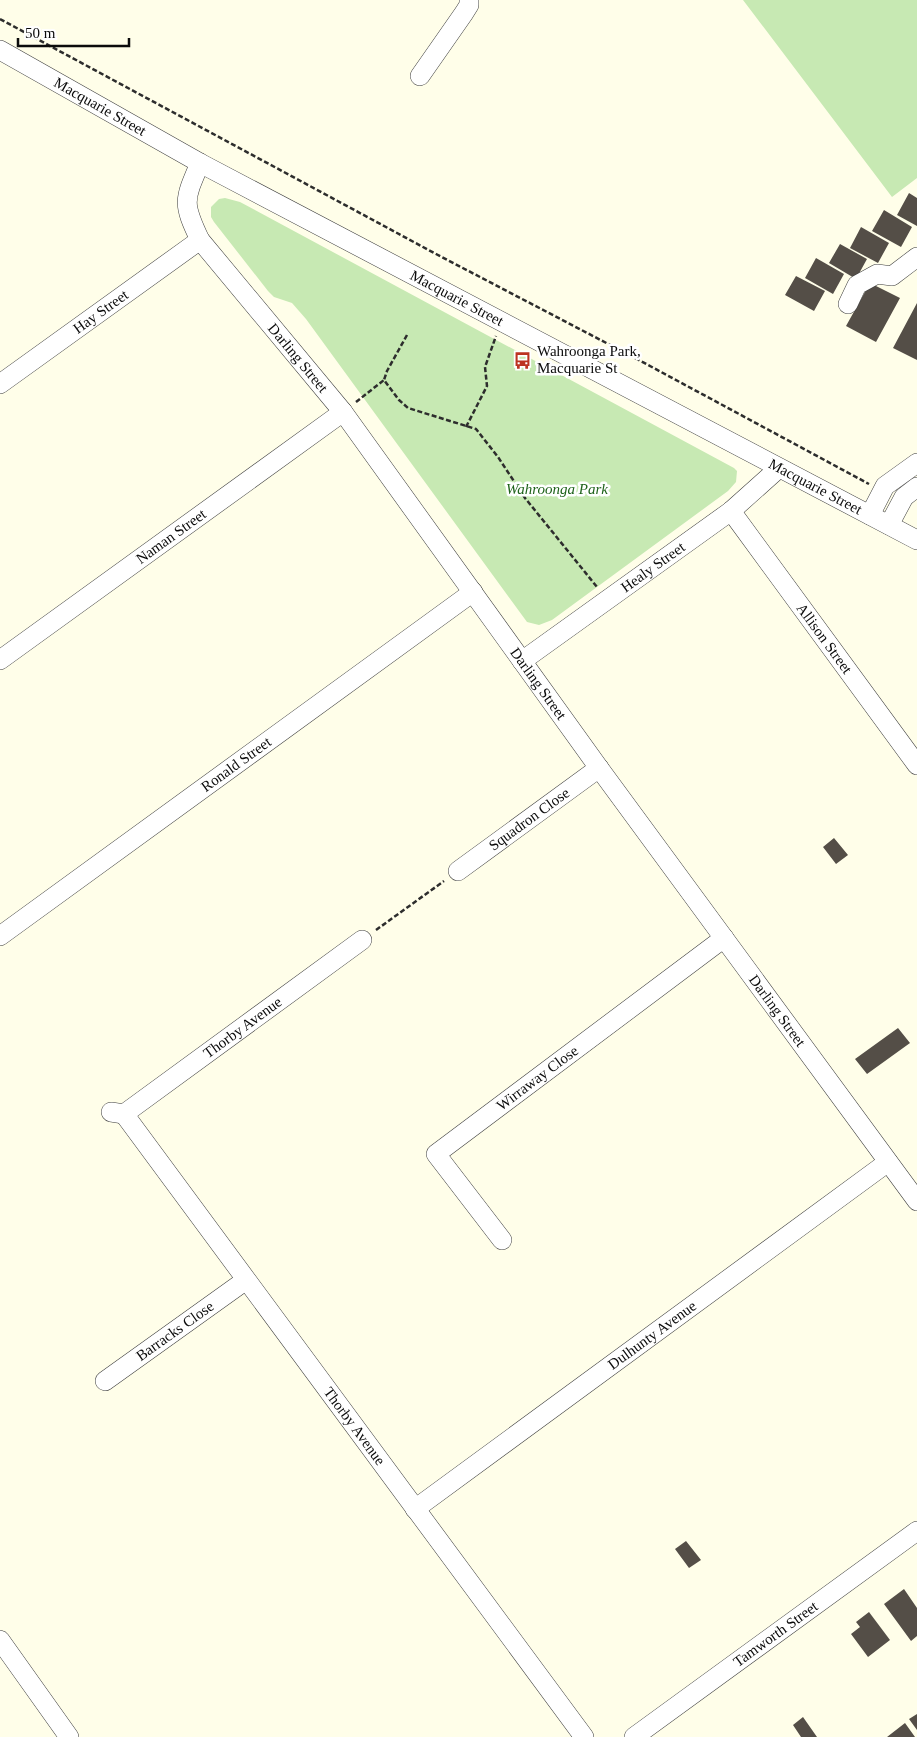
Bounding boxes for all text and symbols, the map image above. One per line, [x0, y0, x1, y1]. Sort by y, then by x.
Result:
scale bar [18, 15, 129, 47]
text: 50 m [25, 25, 56, 41]
street label: Macquarie Street [51, 74, 150, 139]
street label: Macquarie Street [408, 267, 507, 330]
street label: Hay Street [70, 286, 132, 337]
street label: Darling Street [265, 320, 332, 396]
place label: Wahroonga Park, Macquarie St [537, 343, 641, 376]
bus stop icon: Wahroonga Park, Macquarie St [513, 350, 533, 370]
street label: Macquarie Street [766, 456, 865, 518]
park label: Wahroonga Park [506, 481, 608, 497]
street label: Naman Street [133, 505, 210, 567]
street label: Healy Street [618, 538, 688, 595]
street label: Allison Street [793, 600, 856, 677]
street label: Darling Street [507, 645, 570, 723]
street label: Ronald Street [198, 733, 275, 795]
street label: Squadron Close [486, 784, 573, 854]
street label: Darling Street [746, 972, 809, 1050]
street label: Thorby Avenue [200, 993, 285, 1061]
street label: Wirraway Close [494, 1042, 581, 1114]
street label: Dulhunty Avenue [605, 1297, 699, 1373]
street label: Barracks Close [133, 1298, 217, 1364]
street label: Thorby Avenue [321, 1384, 389, 1468]
street label: Tamworth Street [730, 1598, 821, 1670]

